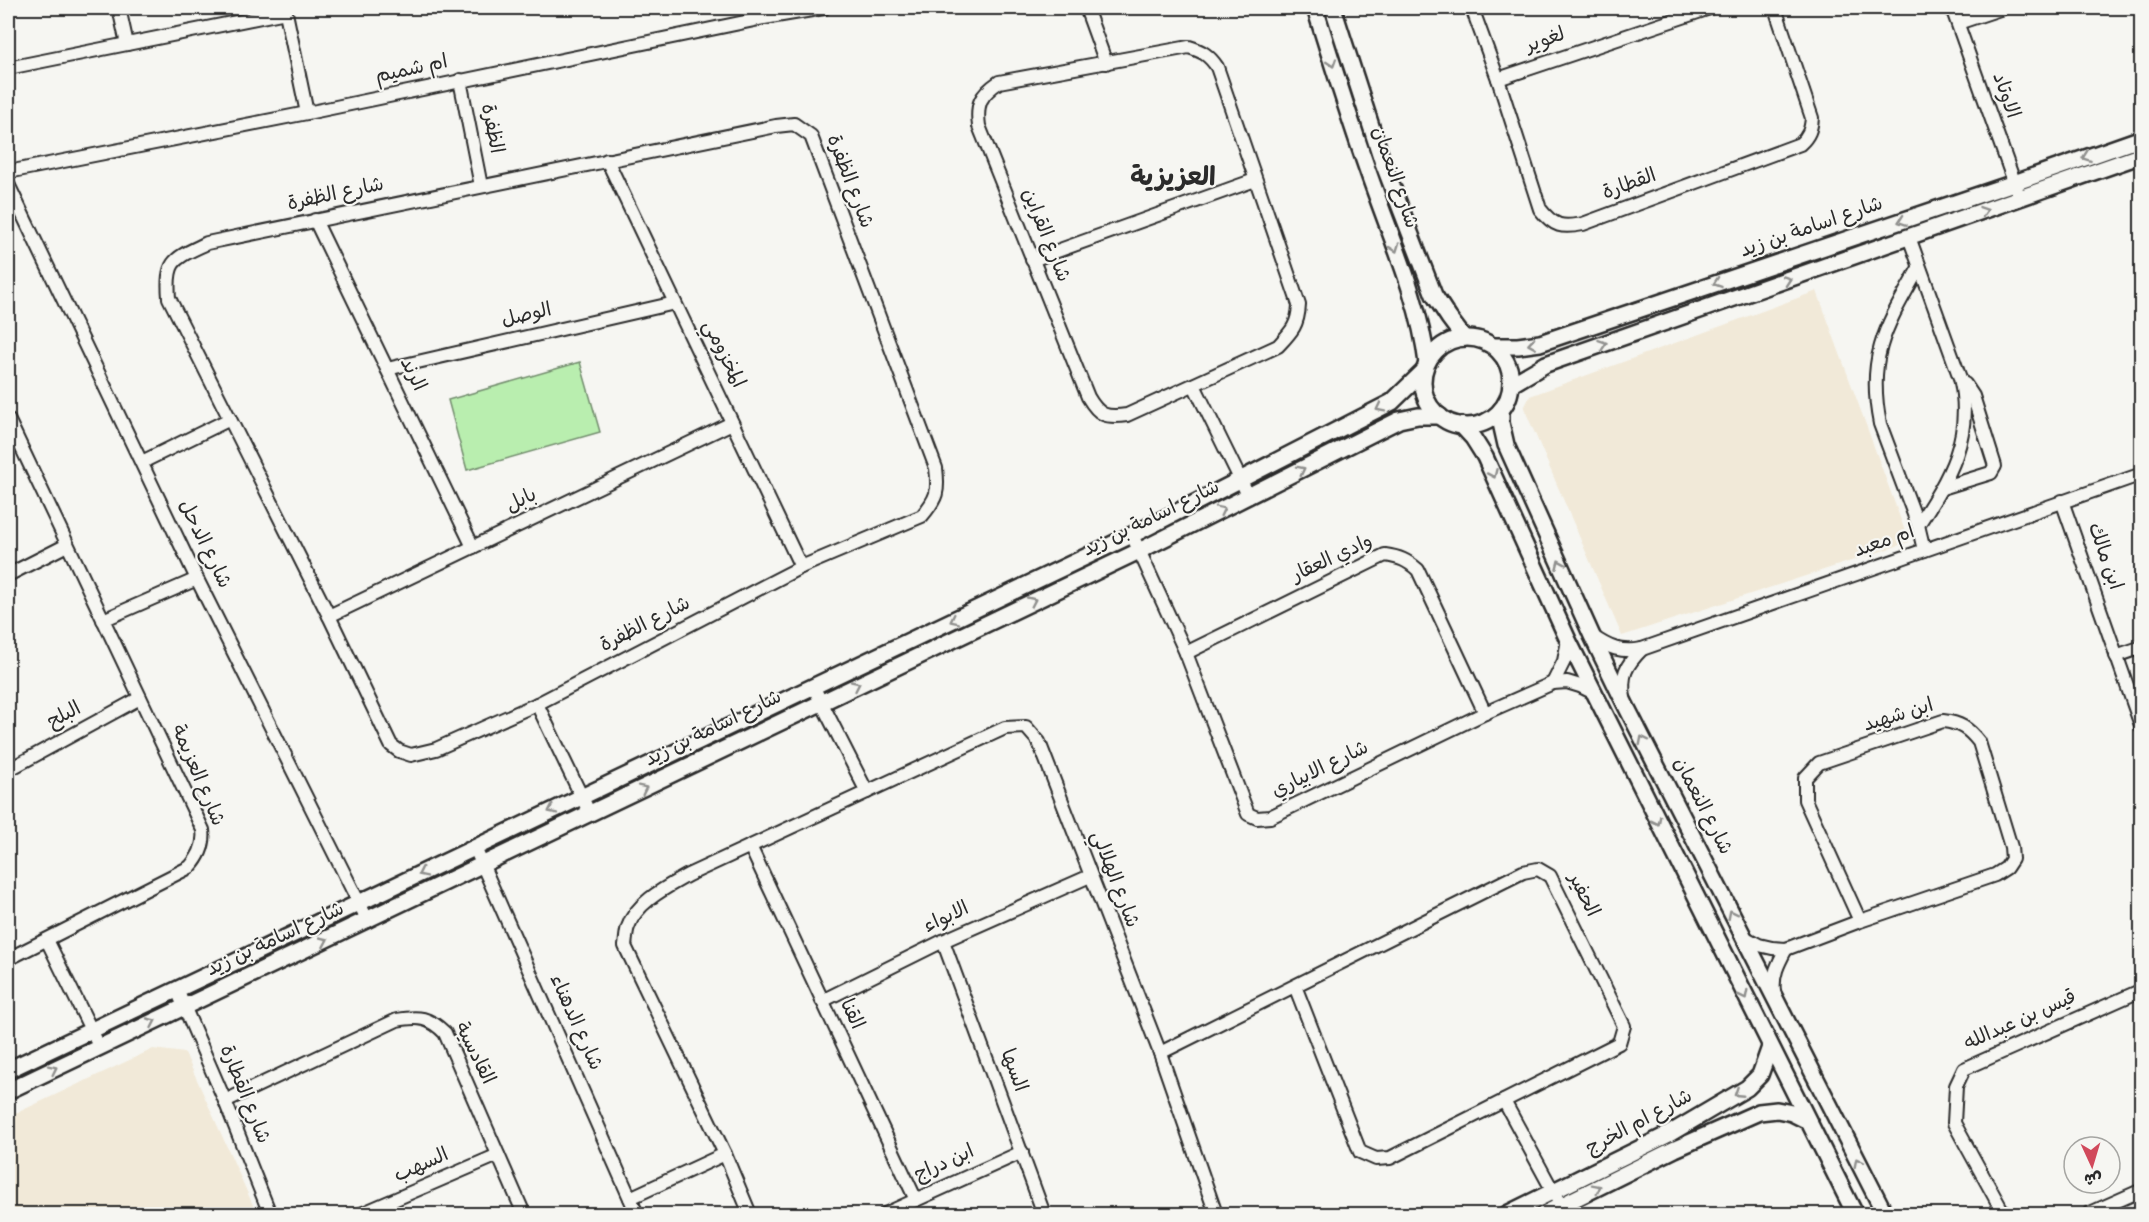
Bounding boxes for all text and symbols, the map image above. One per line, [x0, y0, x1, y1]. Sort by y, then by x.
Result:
street label: لغوير [1521, 24, 1569, 60]
street label: ام شميم [374, 51, 450, 90]
one-way arrow [1325, 57, 1338, 68]
street label: الاوتاد [1985, 70, 2023, 122]
street label: الظفرة [474, 102, 507, 156]
street label: شارع النعمان [1365, 124, 1422, 232]
street label: شارع الظفرة [820, 132, 877, 232]
one-way arrow [2081, 150, 2092, 163]
district label: العزيزية [1130, 164, 1216, 196]
street label: القطارة [1599, 165, 1660, 206]
street label: شارع الظفرة [285, 174, 386, 217]
street label: شارع القراين [1015, 186, 1074, 286]
street label: شارع اسامة بن زيد [1737, 193, 1886, 264]
one-way arrow [1978, 205, 1988, 218]
one-way arrow [1897, 213, 1908, 226]
one-way arrow [1387, 242, 1400, 253]
one-way arrow [1781, 274, 1792, 287]
one-way arrow [1712, 276, 1723, 289]
street label: الوصل [500, 299, 554, 334]
street label: المخزومي [693, 317, 749, 394]
one-way arrow [1528, 337, 1538, 350]
one-way arrow [1597, 339, 1608, 352]
street label: الرند [393, 354, 430, 396]
one-way arrow [1376, 401, 1386, 412]
one-way arrow [1294, 466, 1305, 477]
one-way arrow [1485, 467, 1497, 478]
street label: شارع اسامة بن زيد [1079, 476, 1224, 563]
street label: بابل [502, 484, 541, 519]
street label: شارع الدحل [172, 497, 235, 593]
one-way arrow [1215, 505, 1226, 517]
street label: ابن مالك [2081, 520, 2126, 594]
street label: ام معبد [1851, 521, 1918, 564]
street label: وادي العقار [1287, 530, 1377, 590]
one-way arrow [1555, 559, 1567, 570]
street label: شارع الظفرة [597, 593, 695, 659]
one-way arrow [1026, 597, 1037, 609]
one-way arrow [950, 612, 961, 624]
one-way arrow [850, 680, 861, 692]
street label: شارع اسامة بن زيد [641, 686, 786, 773]
street label: ابن شهيد [1861, 695, 1937, 739]
street label: البلح [44, 698, 86, 735]
street label: شارع العزيمة [164, 722, 229, 830]
one-way arrow [1639, 735, 1651, 746]
street label: شارع الابياري [1268, 737, 1373, 804]
street label: شارع النعمان [1667, 754, 1736, 860]
one-way arrow [637, 784, 648, 796]
one-way arrow [548, 803, 559, 815]
one-way arrow [1650, 814, 1662, 825]
street label: شارع الهلالي [1081, 828, 1143, 933]
one-way arrow [417, 865, 428, 877]
street label: الحفير [1561, 868, 1603, 921]
street label: شارع اسامة بن زيد [203, 898, 349, 983]
street label: الابواء [920, 898, 973, 939]
one-way arrow [1728, 909, 1739, 920]
one-way arrow [318, 936, 329, 948]
street label: شارع الدهناء [543, 971, 606, 1075]
street label: قيس بن عبدالله [1961, 986, 2081, 1057]
one-way arrow [1737, 989, 1749, 1000]
street label: القنا [833, 996, 868, 1034]
one-way arrow [146, 1017, 157, 1029]
street label: القادسية [448, 1019, 499, 1089]
street label: شارع القطارة [213, 1042, 274, 1148]
street label: السها [994, 1046, 1031, 1096]
one-way arrow [47, 1065, 58, 1076]
street label: شارع ام الخرج [1582, 1085, 1697, 1162]
one-way arrow [1734, 1086, 1745, 1097]
north arrow [2062, 1135, 2122, 1195]
street label: ابن دراج [911, 1141, 979, 1188]
street label: السهب [391, 1144, 453, 1189]
one-way arrow [1854, 1158, 1866, 1169]
text: ش [2083, 1166, 2102, 1187]
one-way arrow [1590, 1184, 1601, 1196]

